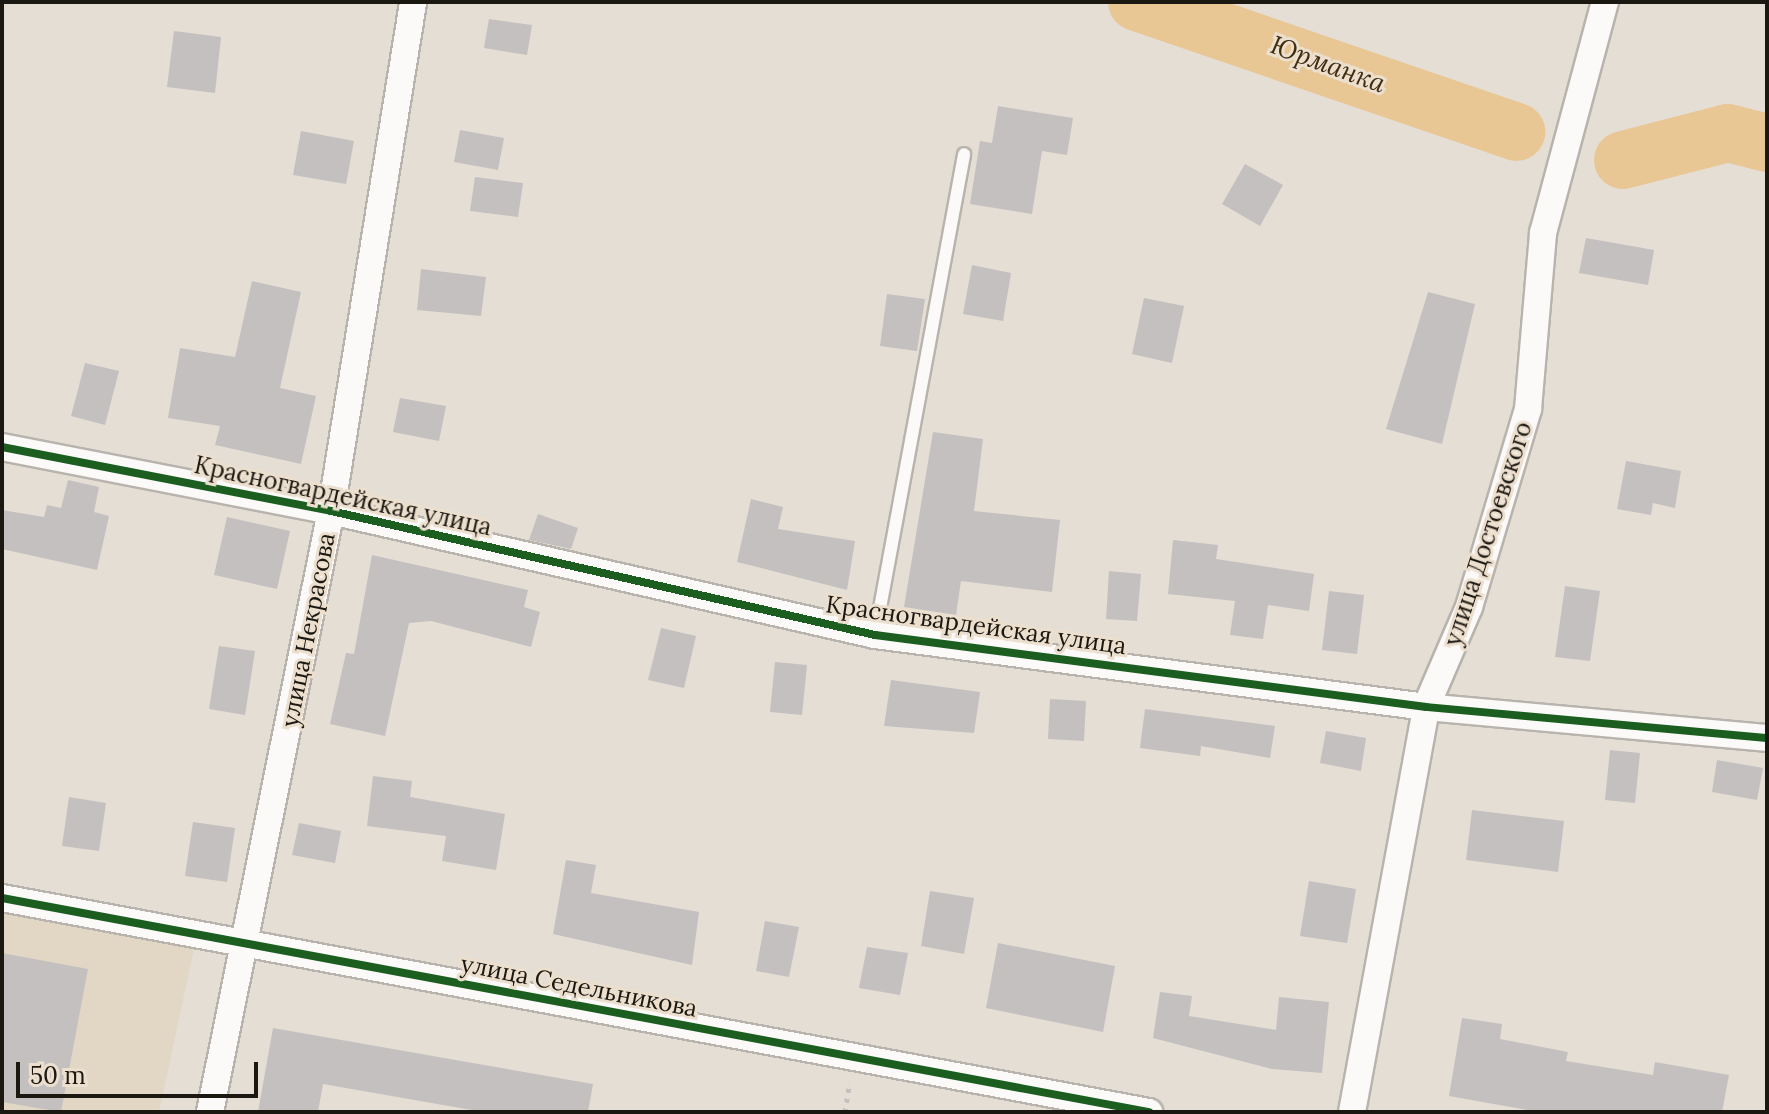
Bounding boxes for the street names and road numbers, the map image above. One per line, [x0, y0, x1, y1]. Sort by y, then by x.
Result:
street label: улица Достоевского [1438, 418, 1538, 650]
street label: Красногвардейская улица [192, 450, 494, 542]
street label: улица Некрасова [275, 530, 341, 730]
street label: Красногвардейская улица [824, 590, 1128, 660]
street label: улица Седельникова [458, 949, 700, 1023]

